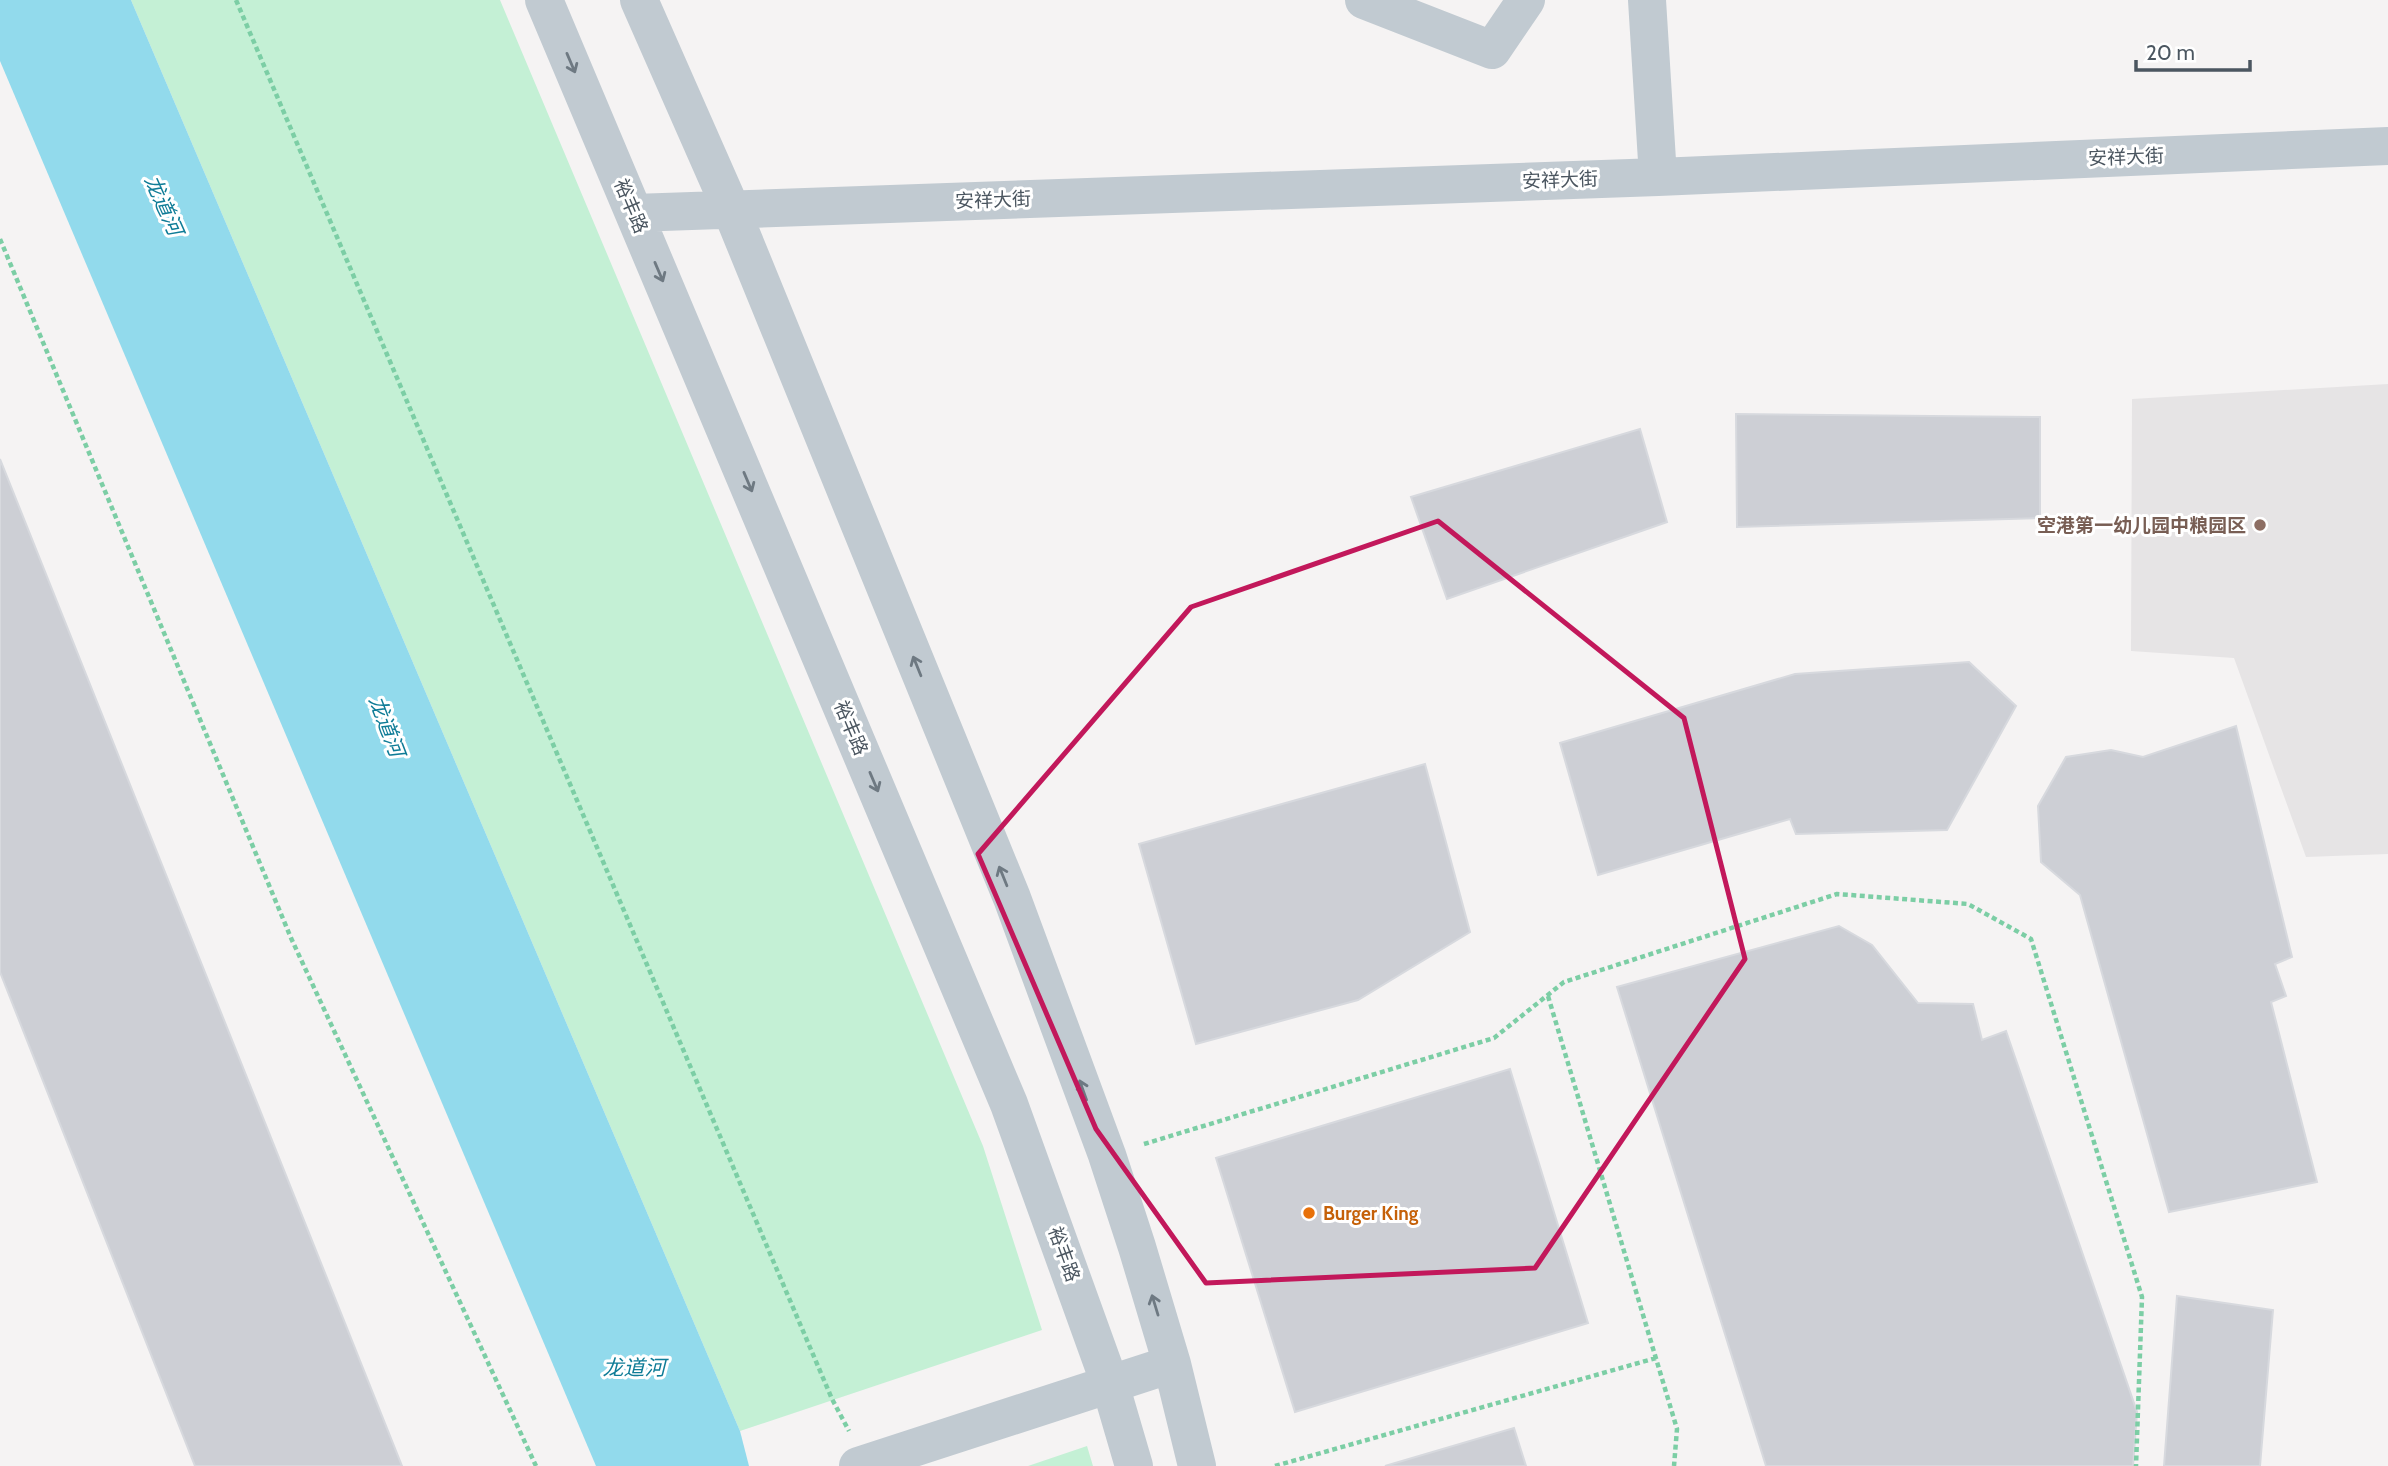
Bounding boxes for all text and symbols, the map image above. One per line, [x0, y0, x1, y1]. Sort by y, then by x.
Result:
scale bar [2136, 28, 2250, 72]
text: 20 m [2146, 40, 2195, 65]
one-way arrow [565, 52, 578, 73]
street label: 安祥大街 [2088, 144, 2164, 170]
street label: 安祥大街 [1522, 167, 1598, 193]
water label: 龙道河 [140, 171, 190, 243]
street label: 裕丰路 [609, 175, 653, 237]
street label: 安祥大街 [955, 187, 1031, 213]
one-way arrow [654, 261, 667, 283]
one-way arrow [742, 471, 755, 492]
place label: 空港第一幼儿园中粮园区 [2037, 514, 2246, 537]
marker: 空港第一幼儿园中粮园区 [2252, 517, 2268, 533]
one-way arrow [910, 655, 923, 677]
water label: 龙道河 [364, 692, 411, 764]
street label: 裕丰路 [829, 697, 873, 759]
one-way arrow [868, 771, 881, 792]
one-way arrow [996, 866, 1009, 888]
one-way arrow [1075, 1079, 1088, 1101]
place label: Burger King [1323, 1202, 1419, 1225]
marker: Burger King [1301, 1205, 1317, 1221]
street label: 裕丰路 [1043, 1223, 1085, 1285]
one-way arrow [1147, 1295, 1160, 1317]
water label: 龙道河 [603, 1355, 669, 1380]

